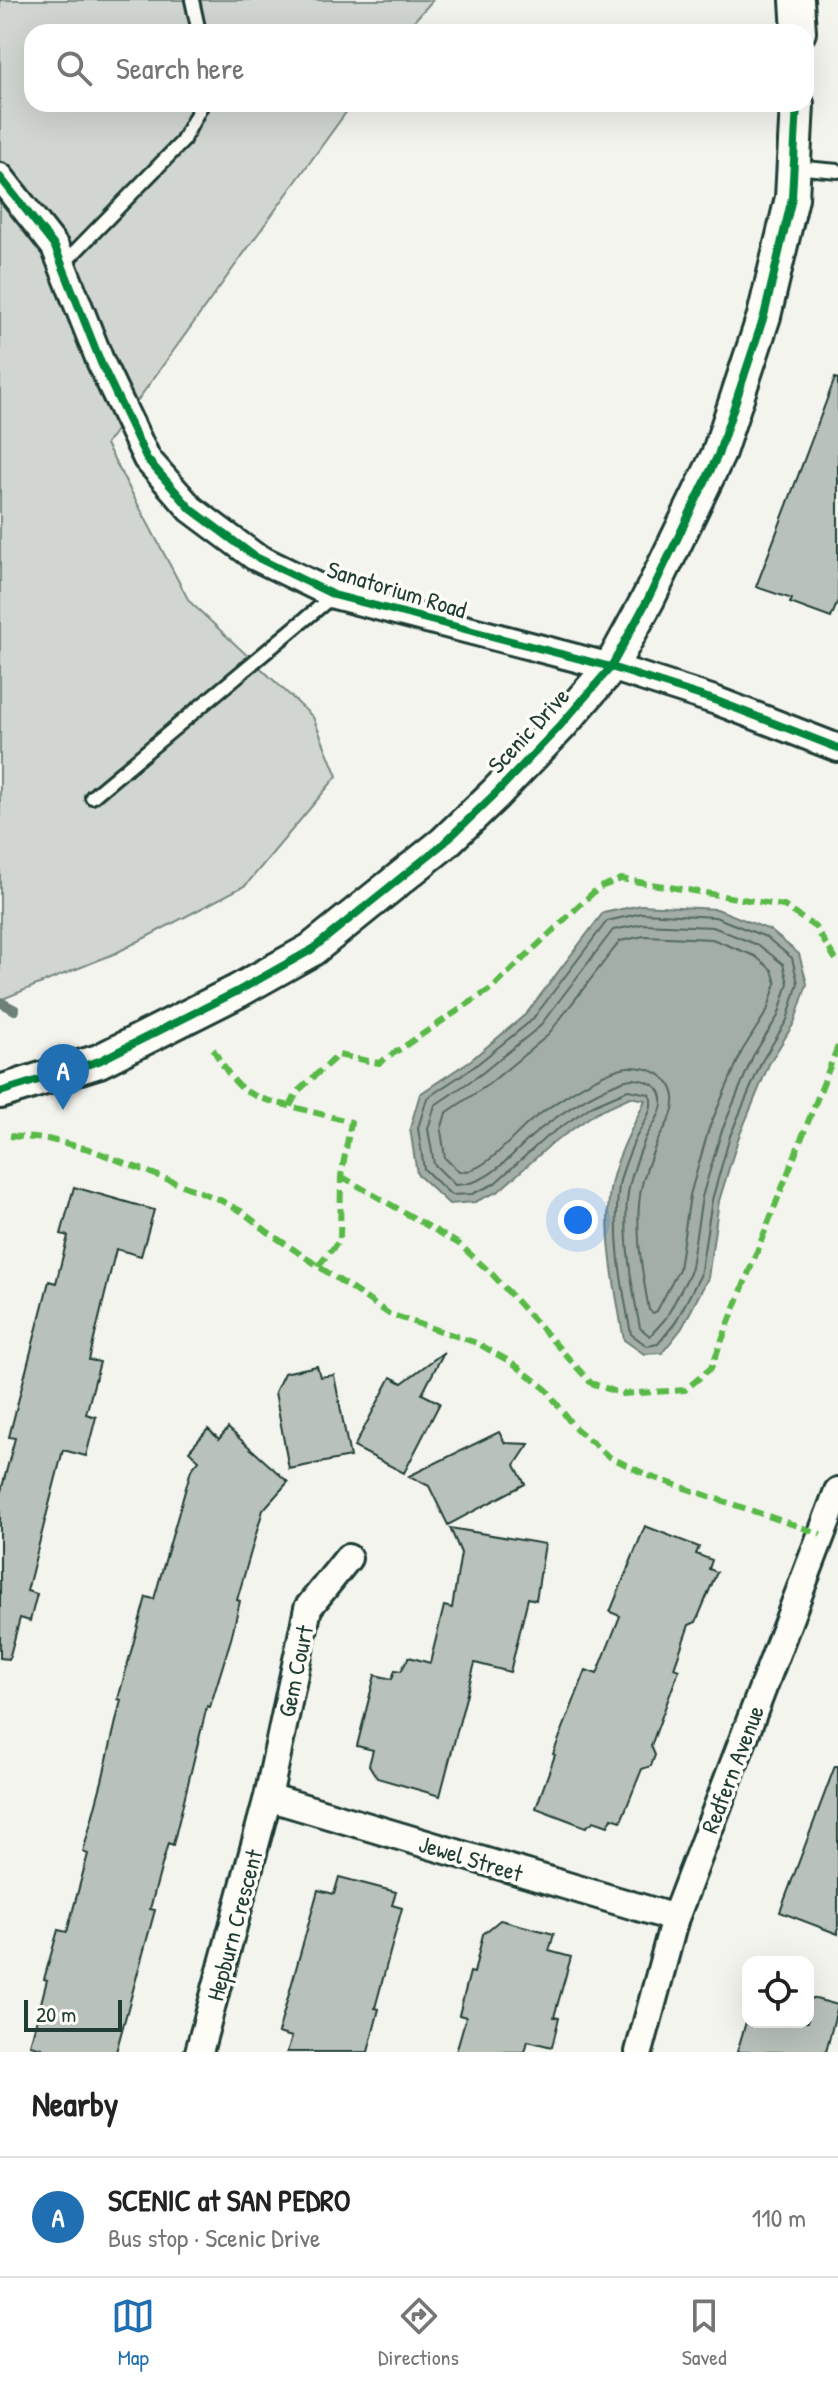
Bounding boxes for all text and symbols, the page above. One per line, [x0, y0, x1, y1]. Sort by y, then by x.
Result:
search box [24, 24, 814, 112]
icon: search [52, 46, 96, 90]
text: Search here [116, 48, 244, 88]
street label: Sanatorium Road [323, 553, 471, 625]
street label: Scenic Drive [480, 680, 576, 780]
pin: A [37, 1044, 89, 1110]
your location [558, 1200, 598, 1240]
street label: Gem Court [270, 1622, 320, 1720]
street label: Redfern Avenue [693, 1700, 771, 1837]
street label: Jewel Street [415, 1827, 527, 1889]
street label: Hepburn Crescent [198, 1845, 270, 2004]
map controls [742, 1956, 814, 2028]
button: locate [742, 1956, 814, 2028]
scale bar [24, 1996, 122, 2032]
text: 20 m [36, 1999, 76, 2029]
text: Nearby [32, 2081, 118, 2127]
text: SCENIC at SAN PEDRO [108, 2180, 350, 2220]
text: A [52, 2200, 64, 2235]
text: 110 m [752, 2200, 806, 2235]
text: Bus stop · Scenic Drive [108, 2220, 320, 2255]
tab: Map [111, 2294, 155, 2372]
tab: Directions [378, 2294, 459, 2372]
tab: Saved [682, 2294, 727, 2372]

